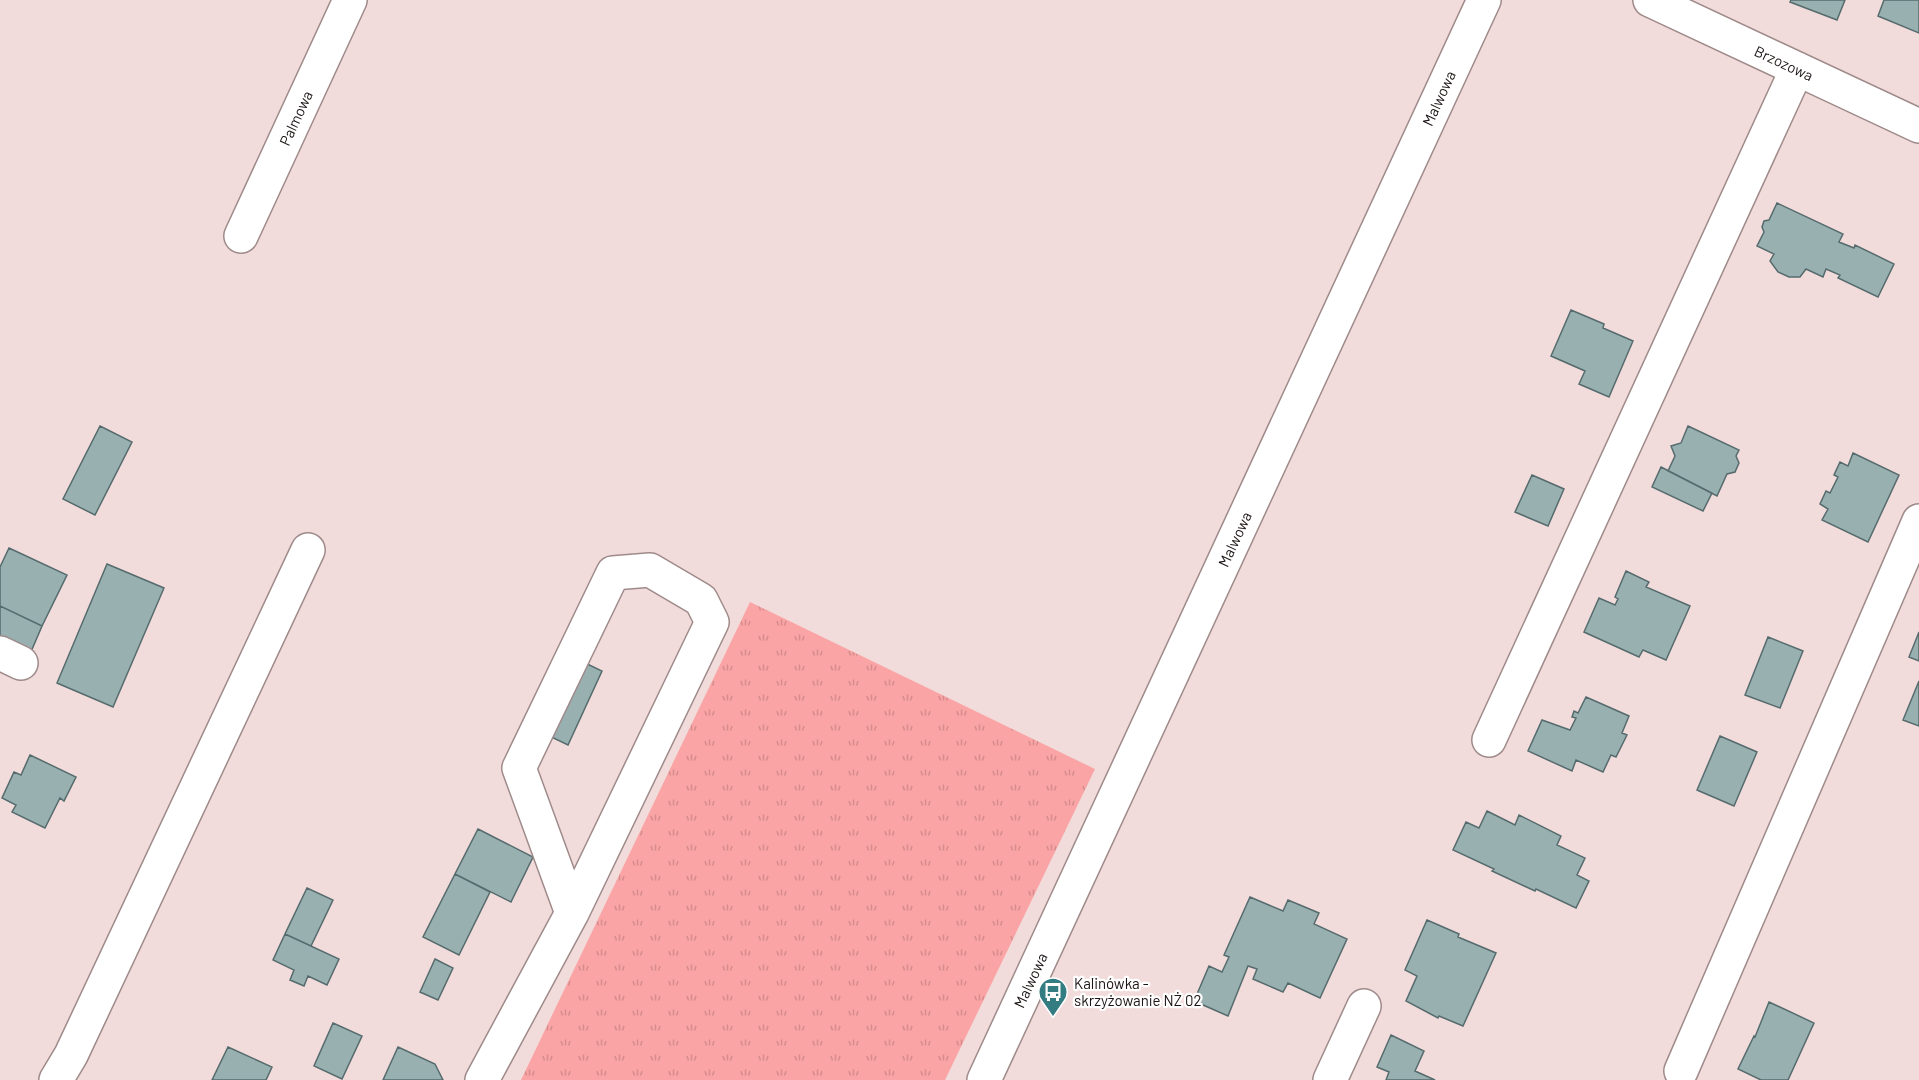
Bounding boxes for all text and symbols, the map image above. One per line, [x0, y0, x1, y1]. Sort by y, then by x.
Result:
street label: Brzozowa [1752, 41, 1816, 84]
street label: Malwowa [1418, 68, 1459, 129]
street label: Palmowa [275, 88, 316, 148]
street label: Malwowa [1214, 509, 1255, 570]
street label: Malwowa [1010, 950, 1051, 1011]
place label: Kalinówka - skrzyżowanie NŻ 02 [1074, 974, 1202, 1009]
bus stop icon: Kalinówka - skrzyżowanie NŻ 02 [1037, 976, 1069, 1018]

